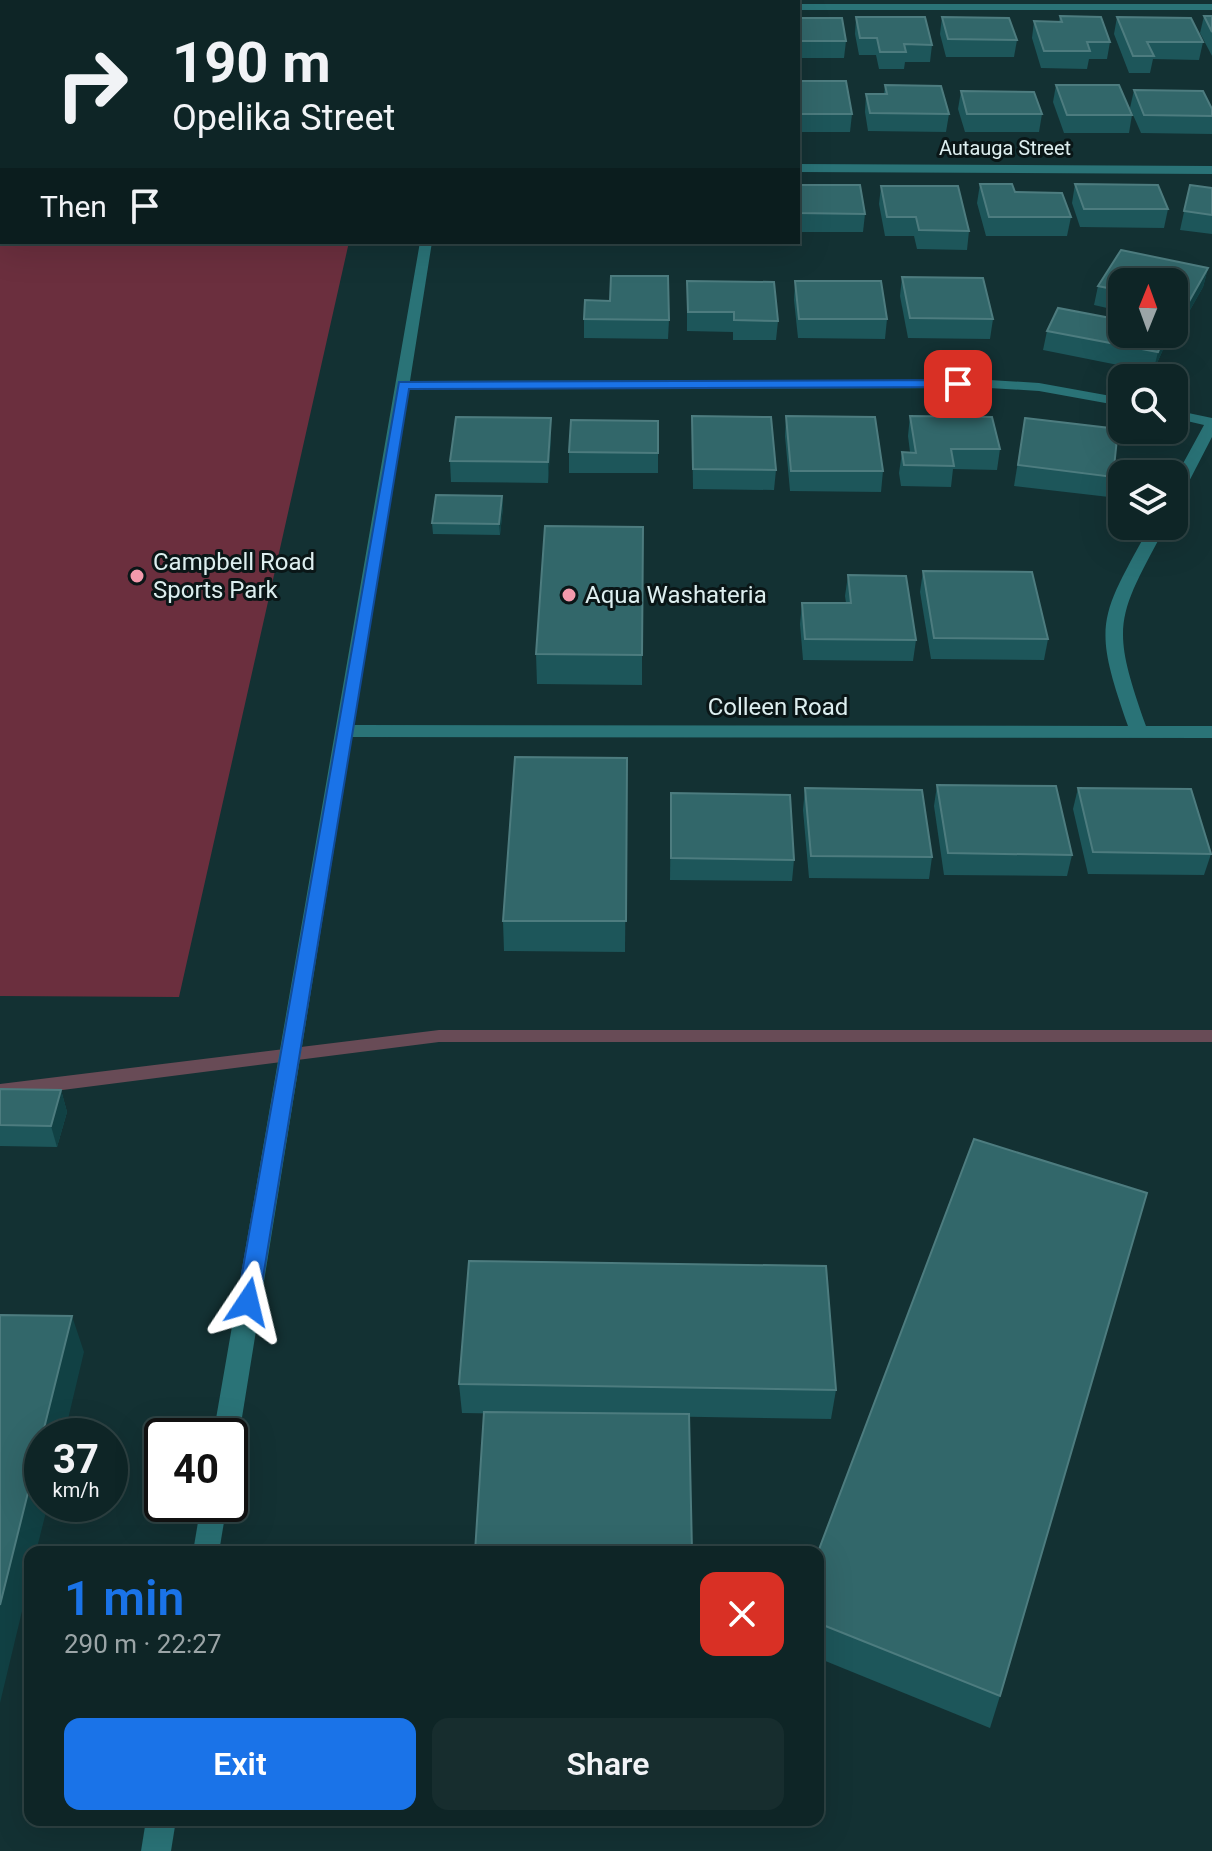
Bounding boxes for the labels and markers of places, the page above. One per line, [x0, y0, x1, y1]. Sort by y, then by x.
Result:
pin [924, 350, 992, 418]
place label: Campbell Road Sports Park [153, 548, 315, 604]
marker: Campbell Road Sports Park [128, 567, 146, 585]
place label: Aqua Washateria [585, 581, 767, 609]
marker: Aqua Washateria [560, 586, 578, 604]

